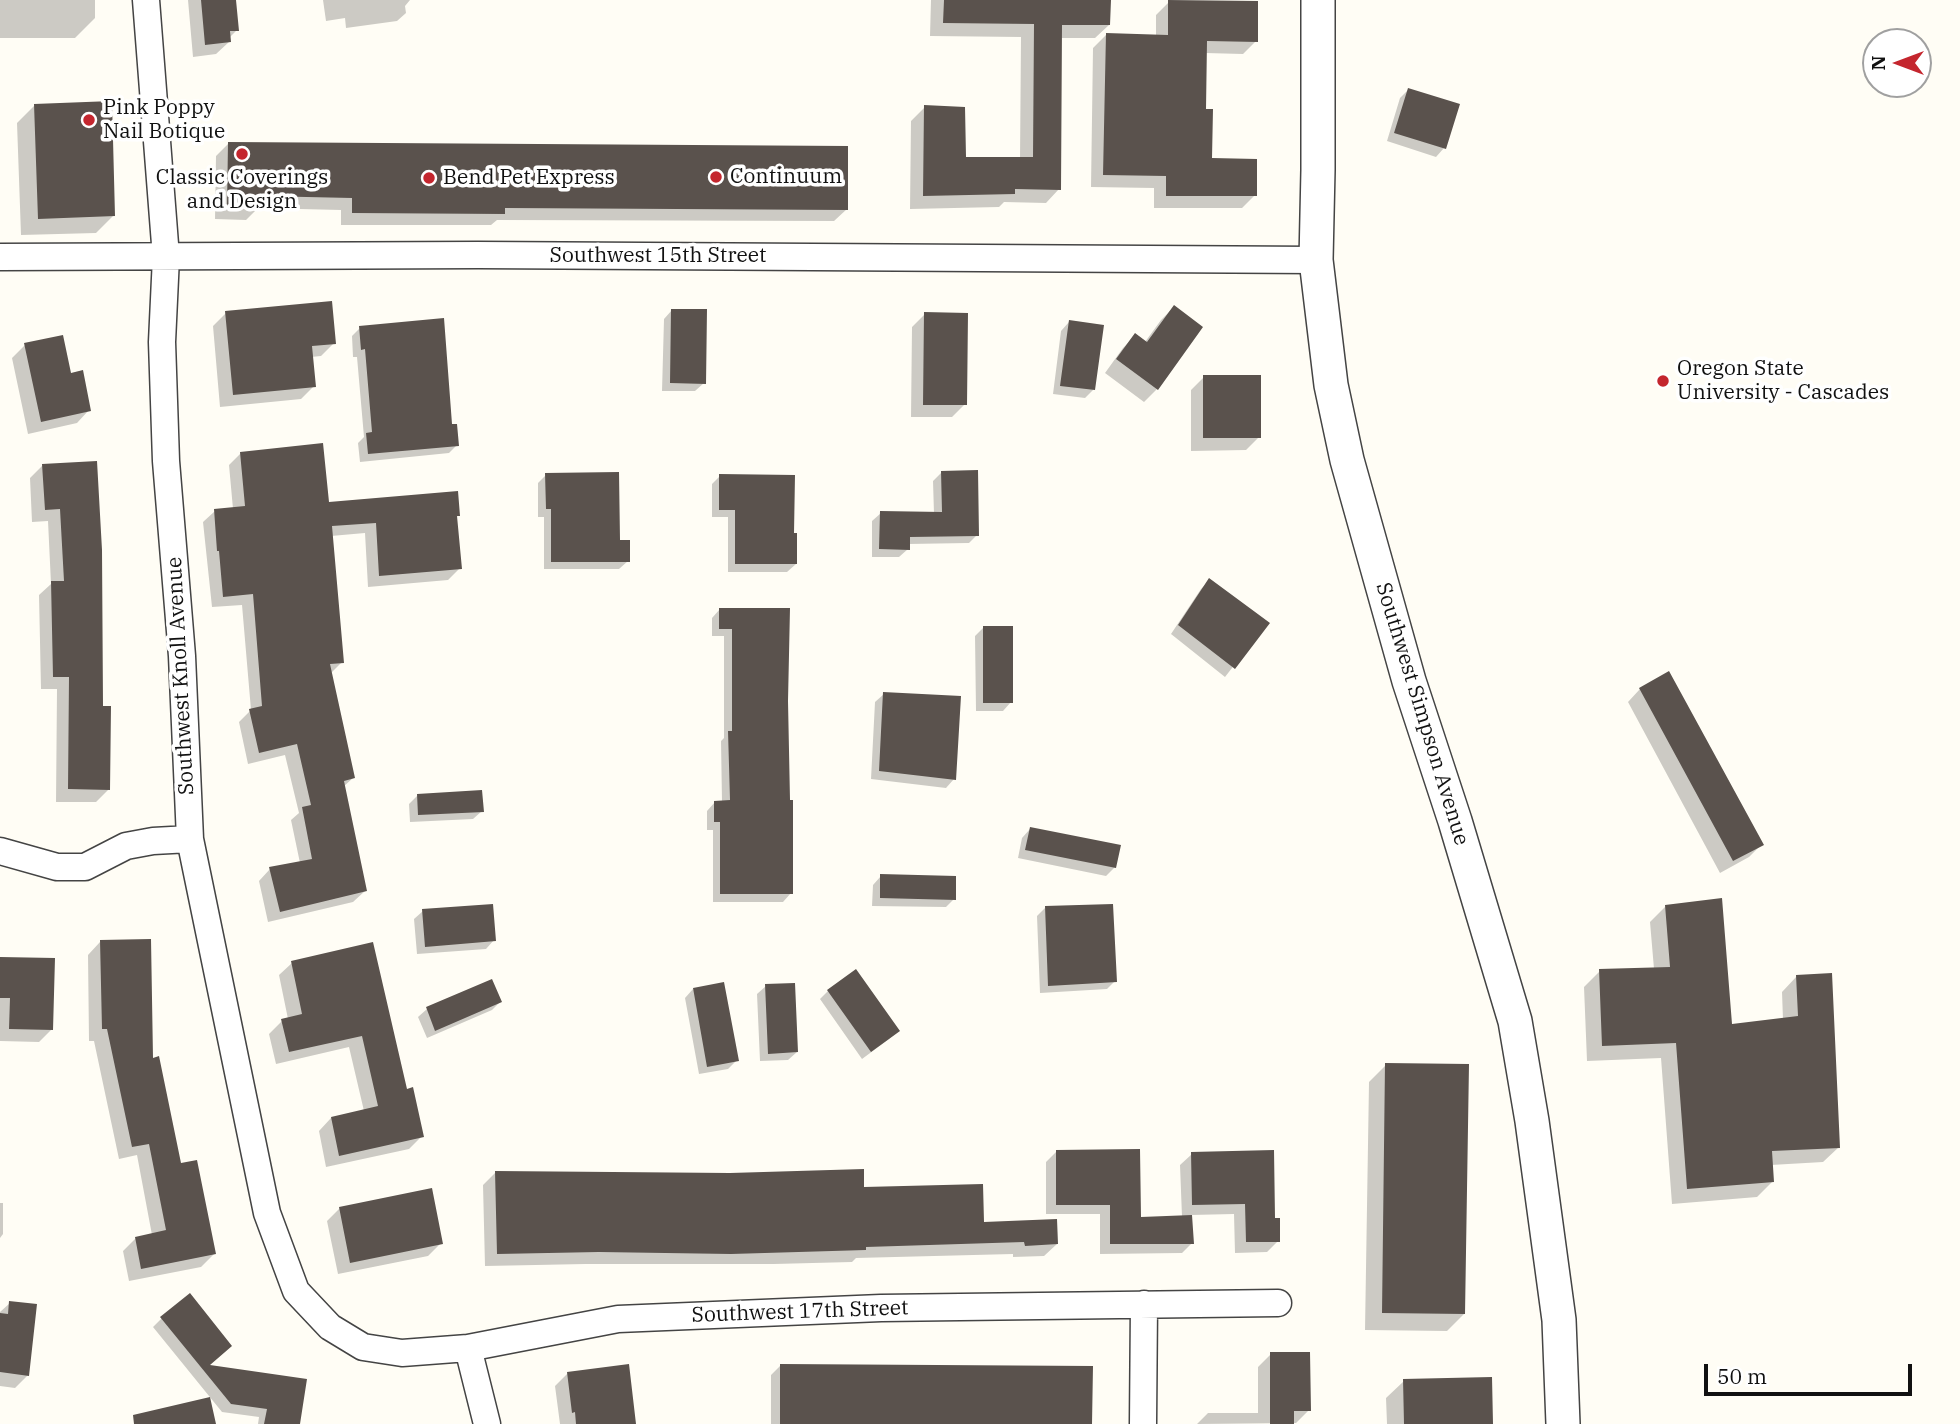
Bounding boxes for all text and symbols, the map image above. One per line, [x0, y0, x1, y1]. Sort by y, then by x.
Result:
north arrow [1862, 28, 1932, 98]
text: N [1866, 55, 1890, 71]
place label: Pink Poppy Nail Botique [103, 95, 225, 145]
marker: Pink Poppy Nail Botique [81, 112, 97, 128]
marker: Classic Coverings and Design [234, 146, 250, 162]
place label: Continuum [730, 164, 842, 190]
place label: Classic Coverings and Design [156, 165, 328, 215]
place label: Bend Pet Express [443, 165, 615, 191]
marker: Continuum [708, 169, 724, 185]
marker: Bend Pet Express [421, 170, 437, 186]
street label: Southwest 15th Street [550, 243, 766, 269]
place label: Oregon State University - Cascades [1677, 356, 1889, 406]
marker: Oregon State University - Cascades [1655, 373, 1671, 389]
street label: Southwest Knoll Avenue [162, 556, 200, 796]
street label: Southwest Simpson Avenue [1370, 580, 1474, 848]
street label: Southwest 17th Street [691, 1296, 909, 1328]
scale bar [1708, 1350, 1916, 1394]
text: 50 m [1717, 1362, 1767, 1390]

